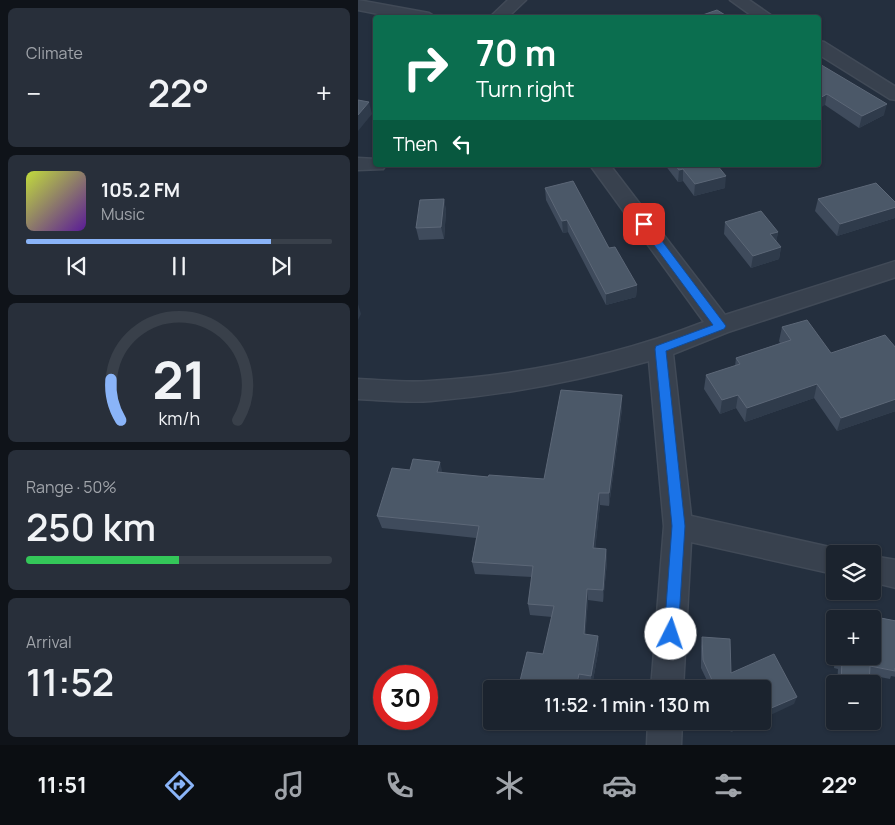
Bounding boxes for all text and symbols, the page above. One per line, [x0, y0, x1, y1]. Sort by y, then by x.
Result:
text: 70 m [476, 29, 556, 77]
icon: right [393, 35, 458, 100]
text: Climate [26, 42, 83, 64]
text: 22° [148, 66, 209, 118]
text: − [26, 74, 41, 112]
text: + [316, 74, 332, 112]
text: Turn right [476, 74, 574, 104]
icon: left [448, 130, 476, 158]
text: Then [393, 131, 438, 157]
text: 105.2 FM [101, 177, 180, 203]
text: Music [101, 203, 145, 225]
pin [623, 203, 665, 245]
icon: arrive [630, 210, 658, 238]
icon: previous [63, 252, 91, 280]
icon: pause [165, 252, 193, 280]
icon: next [267, 252, 295, 280]
text: 21 [152, 344, 206, 415]
text: km/h [158, 406, 200, 430]
text: Range · 50% [26, 476, 117, 498]
text: 250 km [26, 500, 156, 552]
map controls [826, 545, 881, 730]
button: layers [826, 545, 881, 600]
position arrow [644, 607, 696, 659]
button: + [826, 610, 881, 665]
text: Arrival [26, 631, 72, 653]
text: 11:52 [26, 655, 114, 707]
speed limit sign: 30 [373, 665, 438, 730]
button: − [826, 675, 881, 730]
text: 11:52 · 1 min · 130 m [544, 692, 710, 718]
icon: directions [162, 768, 197, 803]
icon: music [272, 768, 307, 803]
icon: phone [382, 768, 417, 803]
icon: climate [492, 768, 527, 803]
icon: car [602, 768, 637, 803]
icon: filters [711, 768, 746, 803]
text: 11:51 [37, 770, 87, 800]
text: 22° [821, 770, 857, 800]

